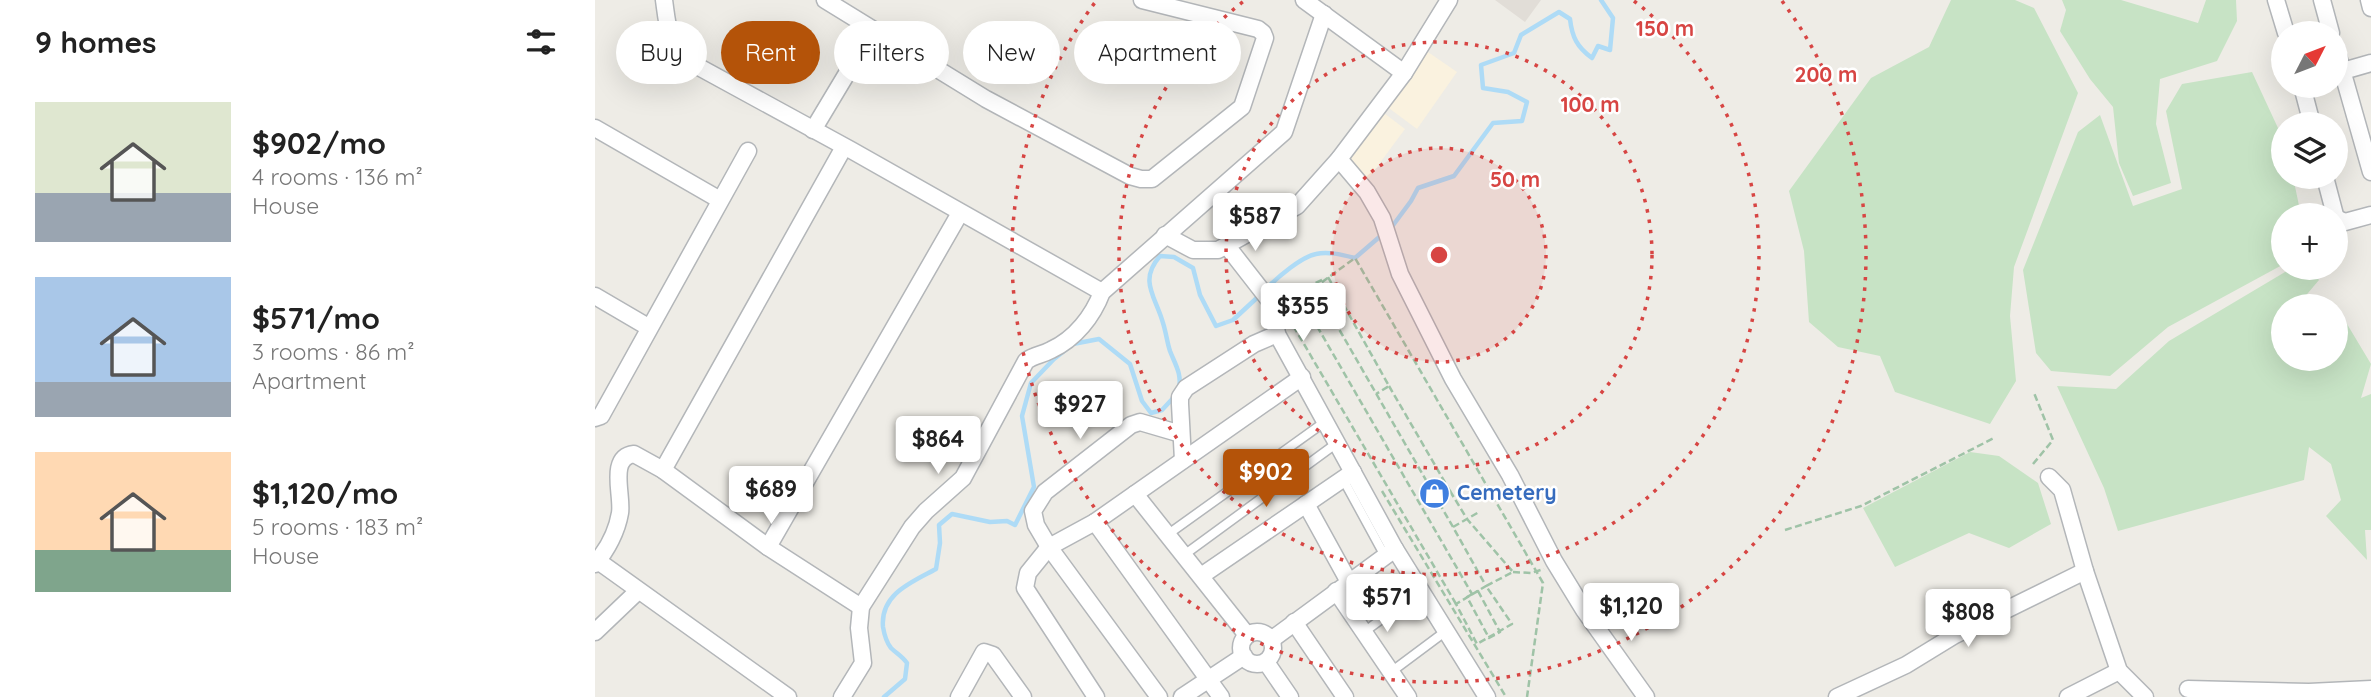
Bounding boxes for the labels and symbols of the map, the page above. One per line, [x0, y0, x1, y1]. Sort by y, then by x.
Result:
text: 150 m [1636, 15, 1694, 41]
north arrow [2271, 21, 2349, 98]
text: 200 m [1795, 61, 1857, 87]
text: 100 m [1560, 91, 1620, 117]
text: 50 m [1490, 166, 1540, 192]
pin: $587 [1214, 194, 1296, 253]
centre of rings [1427, 243, 1451, 267]
pin: $355 [1262, 284, 1344, 343]
pin: $927 [1039, 382, 1121, 441]
pin: $864 [897, 416, 979, 476]
pin: $902 [1225, 449, 1307, 509]
pin: $689 [730, 466, 812, 526]
shop icon: Cemetery [1417, 476, 1451, 510]
place label: Cemetery [1457, 479, 1557, 505]
pin: $571 [1346, 574, 1428, 634]
pin: $1,120 [1574, 584, 1688, 643]
pin: $808 [1927, 590, 2009, 649]

